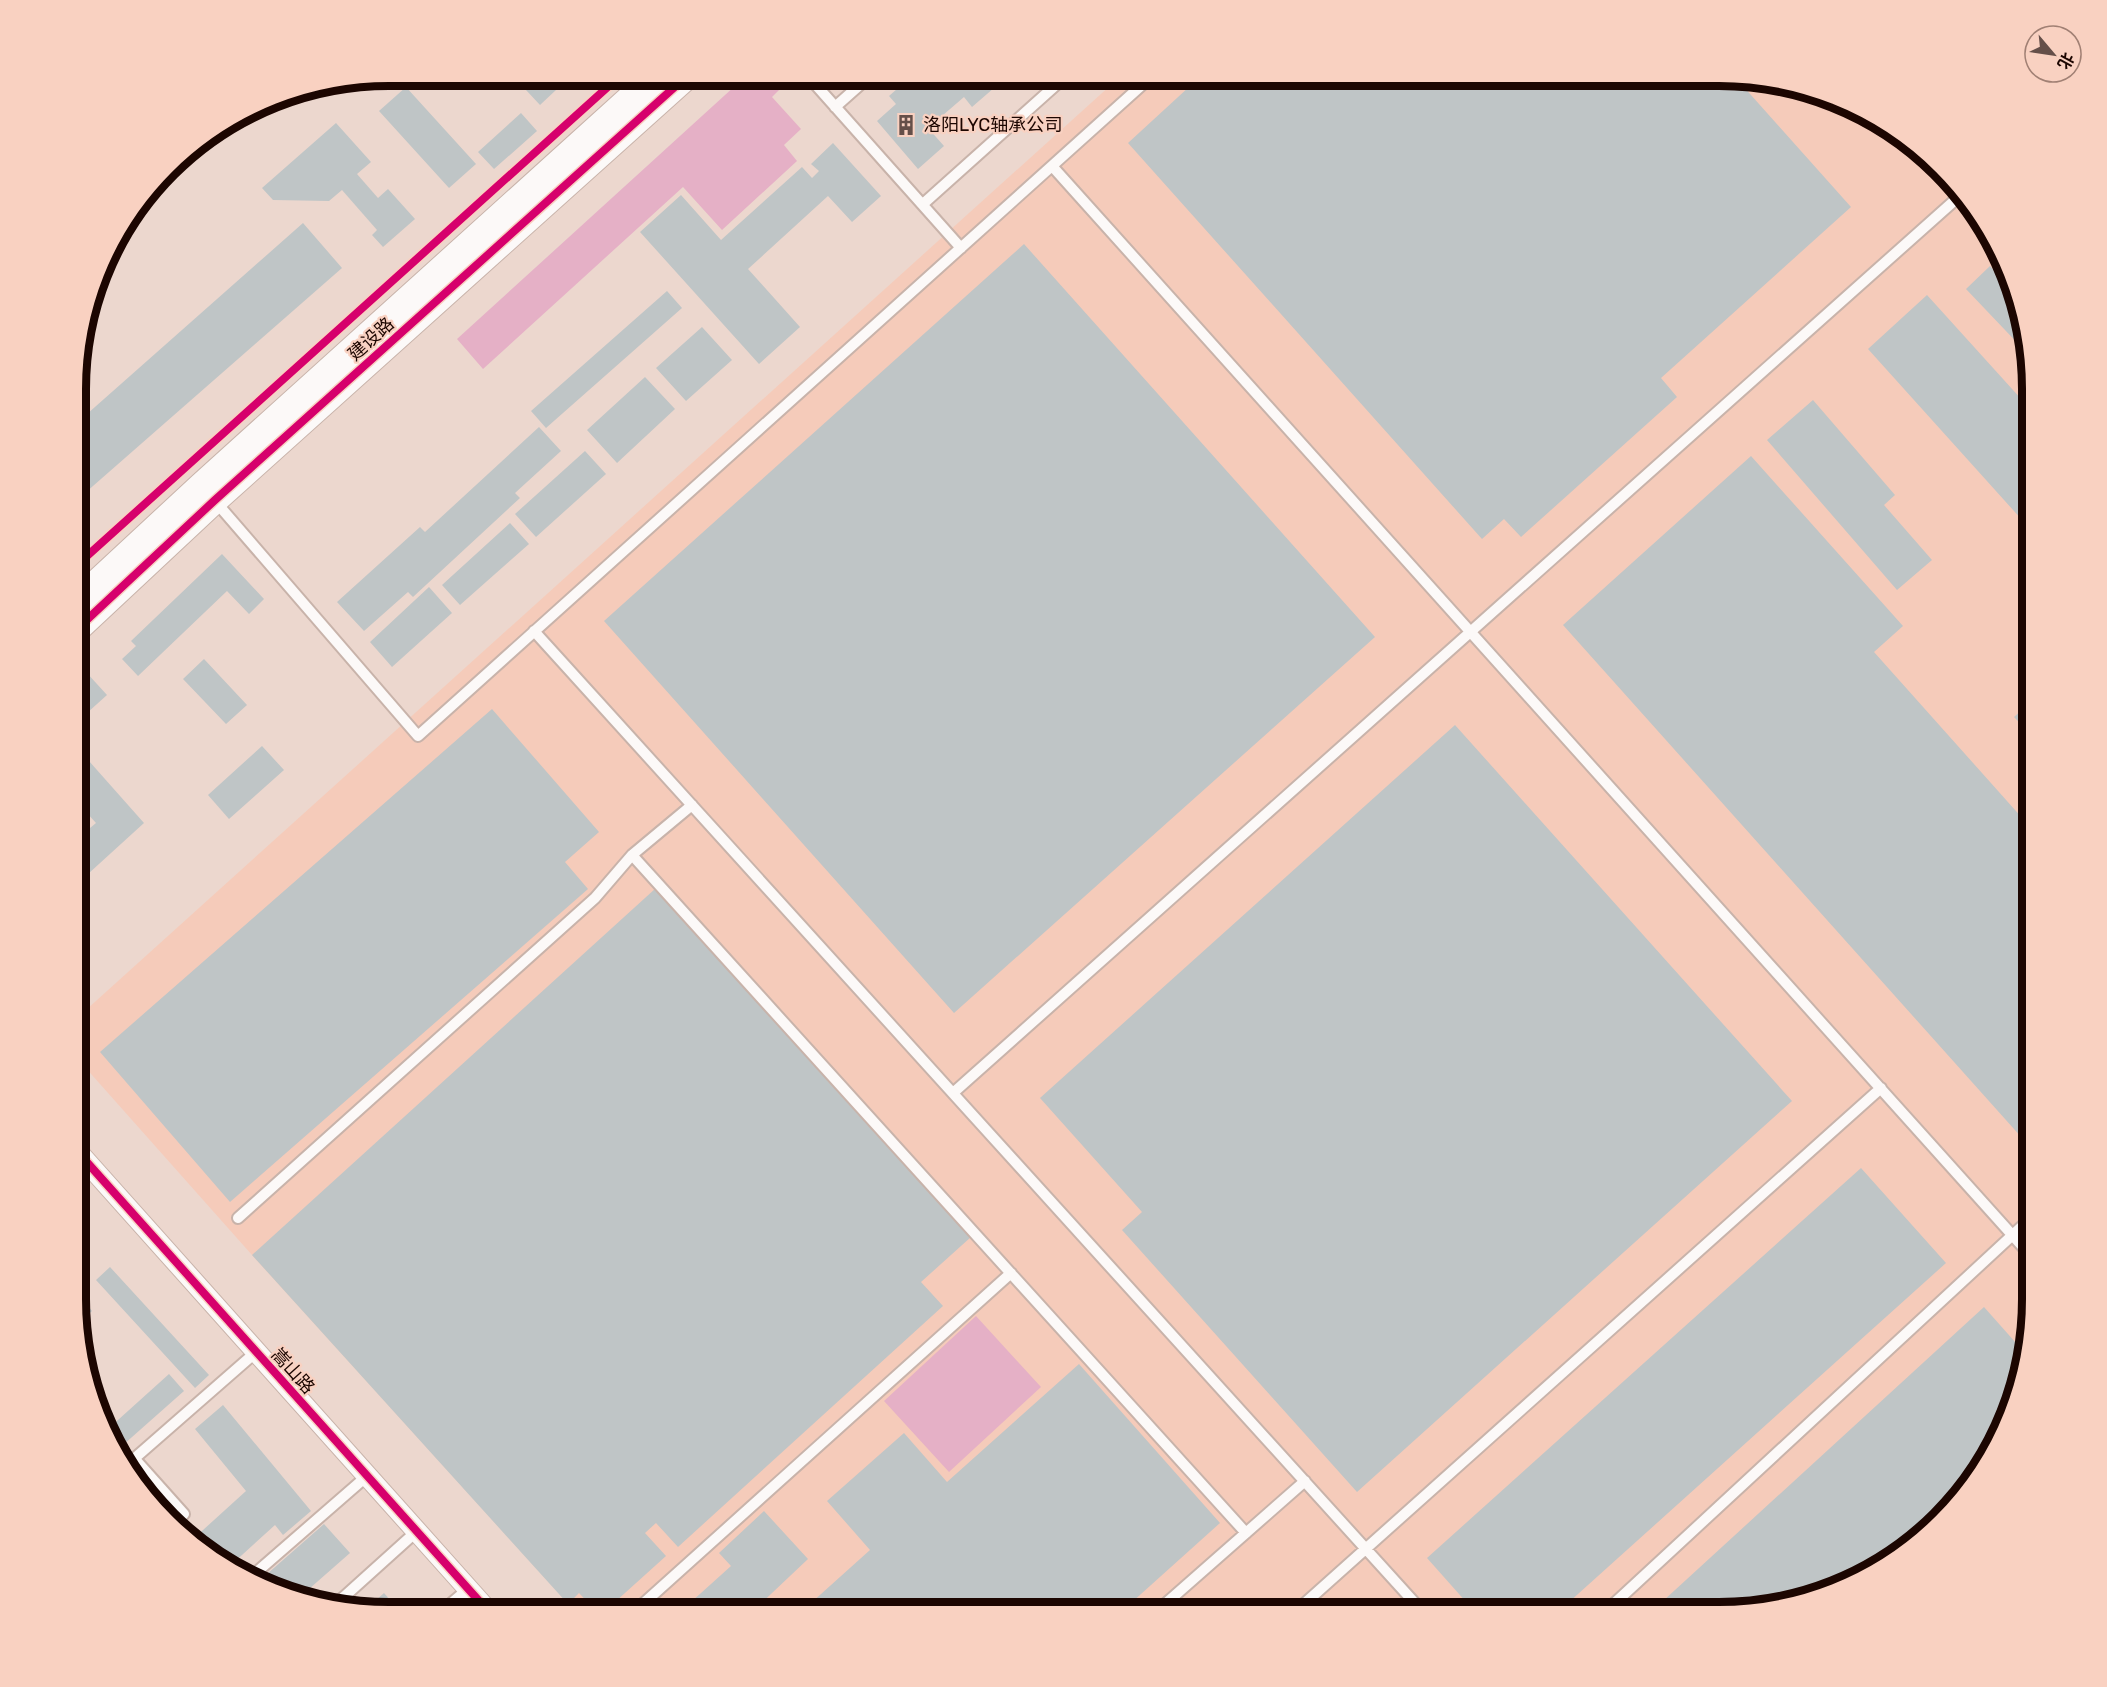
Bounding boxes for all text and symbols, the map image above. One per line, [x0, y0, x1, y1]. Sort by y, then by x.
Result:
north arrow [2023, 24, 2083, 84]
text: 北 [2053, 49, 2078, 73]
building icon: 洛阳LYC轴承公司 [894, 113, 918, 137]
place label: 洛阳LYC轴承公司 [923, 114, 1062, 136]
street label: 建设路 [344, 313, 398, 365]
street label: 嵩山路 [267, 1344, 319, 1398]

